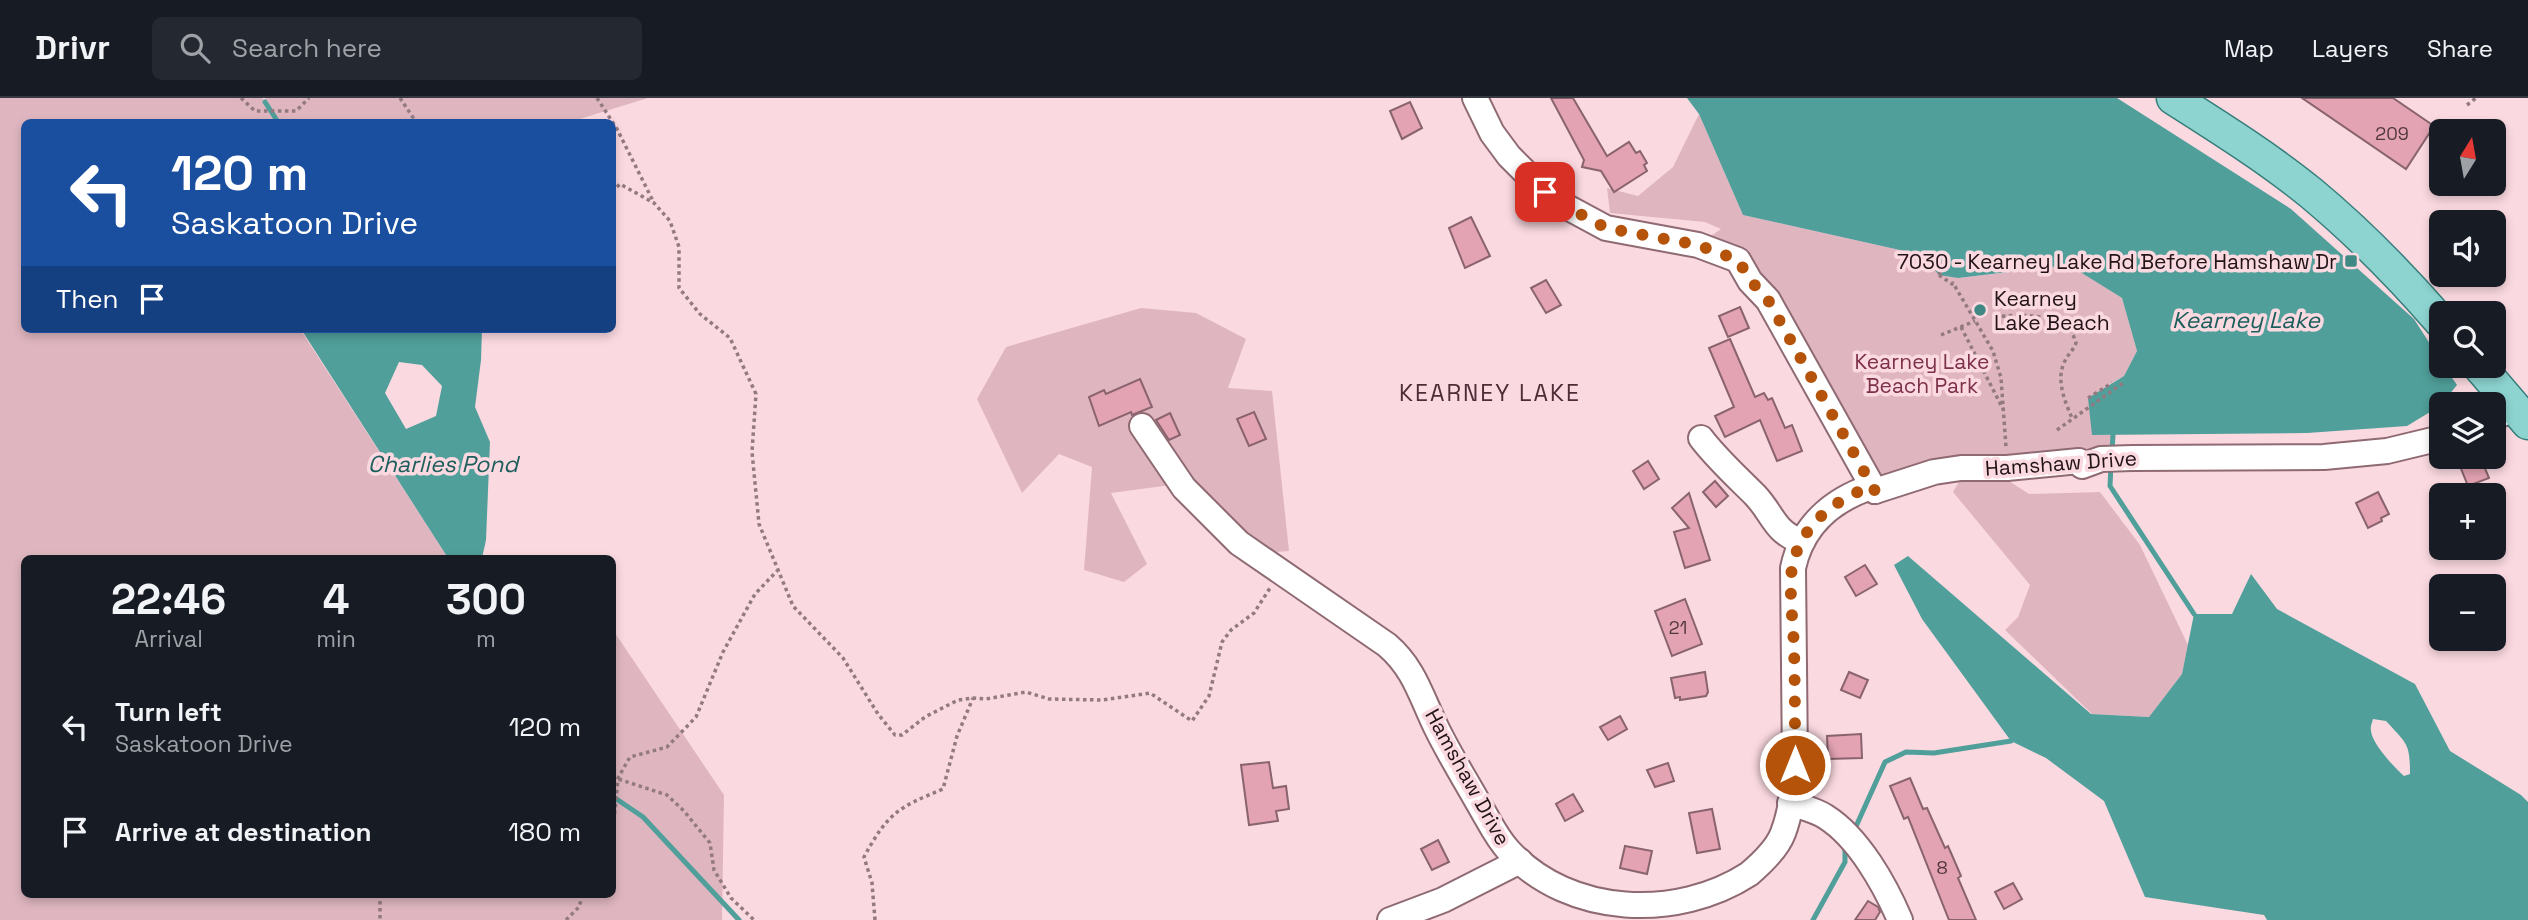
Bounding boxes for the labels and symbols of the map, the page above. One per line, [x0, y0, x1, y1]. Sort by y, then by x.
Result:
north arrow [2429, 119, 2506, 196]
house number: 209 [2375, 122, 2409, 145]
pin [1515, 162, 1575, 222]
place label: 7030 - Kearney Lake Rd Before Hamshaw Dr [1897, 248, 2337, 275]
marker: 7030 - Kearney Lake Rd Before Hamshaw Dr [2343, 253, 2359, 269]
place label: Kearney Lake Beach [1994, 285, 2110, 336]
marker: Kearney Lake Beach [1972, 302, 1988, 318]
water label: Kearney Lake [2172, 305, 2321, 335]
park label: Kearney Lake Beach Park [1854, 348, 1990, 399]
district label: KEARNEY LAKE [1399, 378, 1581, 408]
street label: Hamshaw Drive [1984, 444, 2138, 482]
water label: Charlies Pond [368, 449, 520, 479]
house number: 21 [1669, 616, 1687, 639]
street label: Hamshaw Drive [1419, 704, 1517, 850]
position arrow [1758, 728, 1832, 802]
house number: 8 [1936, 856, 1948, 879]

